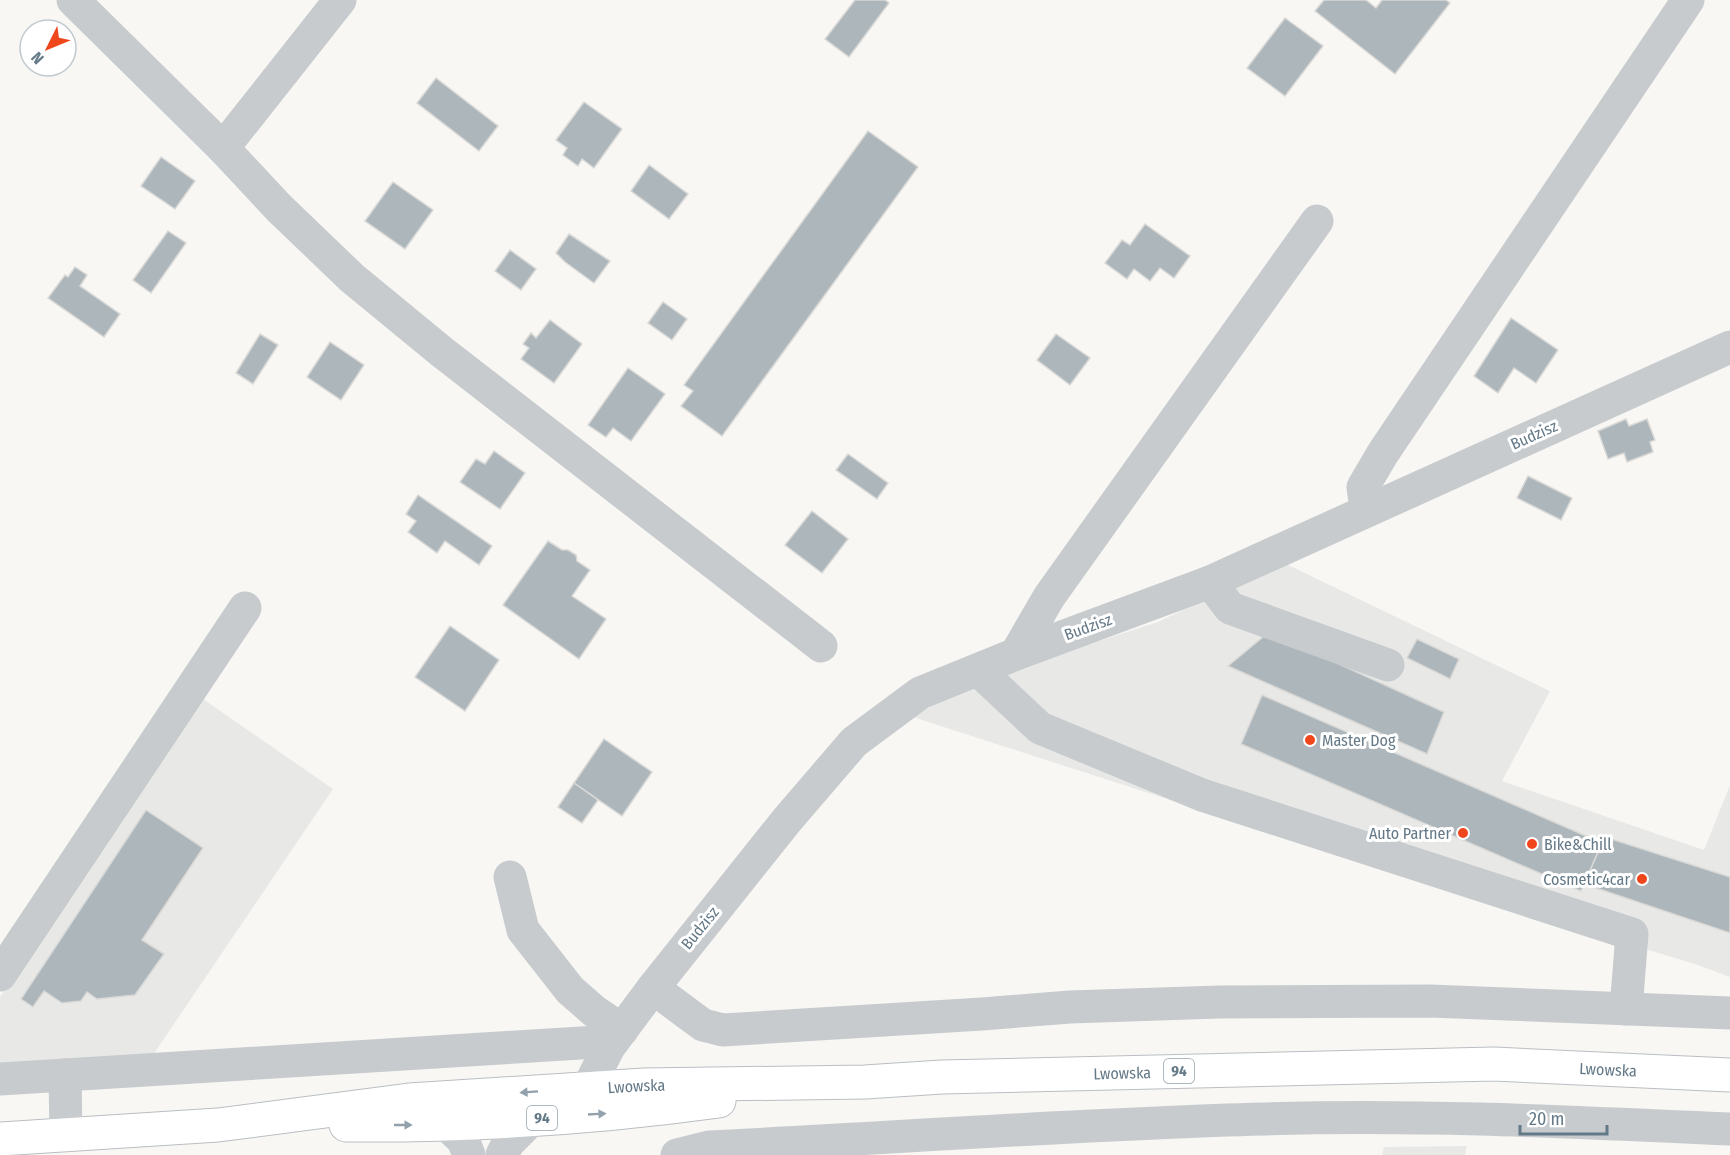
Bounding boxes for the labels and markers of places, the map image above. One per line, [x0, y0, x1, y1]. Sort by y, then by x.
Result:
place label: Master Dog [1322, 731, 1396, 750]
marker: Master Dog [1303, 733, 1317, 747]
place label: Auto Partner [1369, 824, 1451, 843]
marker: Auto Partner [1456, 826, 1470, 840]
place label: Bike&Chill [1544, 835, 1612, 854]
marker: Bike&Chill [1525, 837, 1539, 851]
place label: Cosmetic4car [1543, 870, 1630, 889]
marker: Cosmetic4car [1635, 872, 1649, 886]

